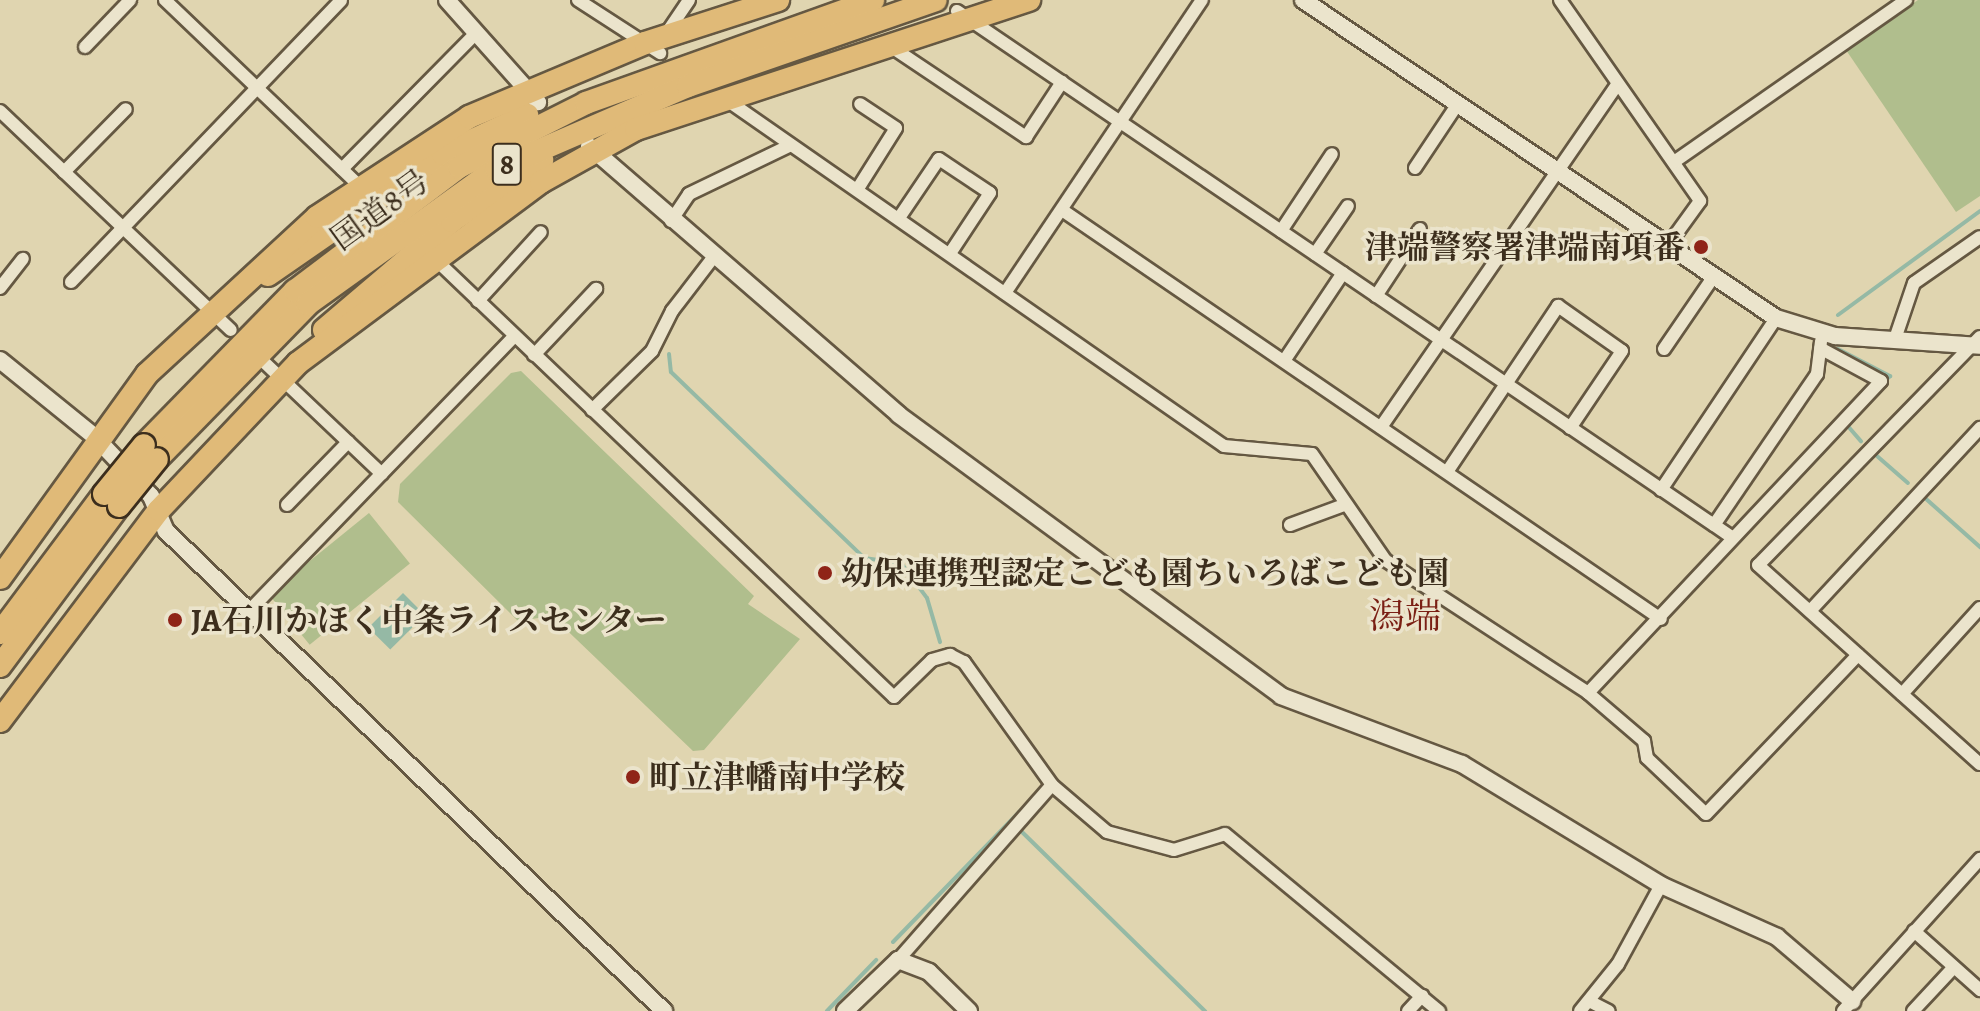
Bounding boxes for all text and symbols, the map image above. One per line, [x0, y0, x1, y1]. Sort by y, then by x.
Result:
road number: 8 [491, 138, 523, 190]
street label: 国道8号 [324, 162, 436, 258]
place label: 津端警察署津端南項番 [1365, 228, 1685, 266]
marker: 津端警察署津端南項番 [1692, 238, 1710, 256]
place label: 幼保連携型認定こども園ちいろばこども園 [841, 554, 1449, 592]
marker: 幼保連携型認定こども園ちいろばこども園 [816, 564, 834, 582]
district label: 潟端 [1369, 594, 1441, 638]
place label: JA石川かほく中条ライスセンター [191, 601, 669, 639]
marker: JA石川かほく中条ライスセンター [166, 611, 184, 629]
place label: 町立津幡南中学校 [649, 758, 905, 796]
marker: 町立津幡南中学校 [624, 768, 642, 786]

